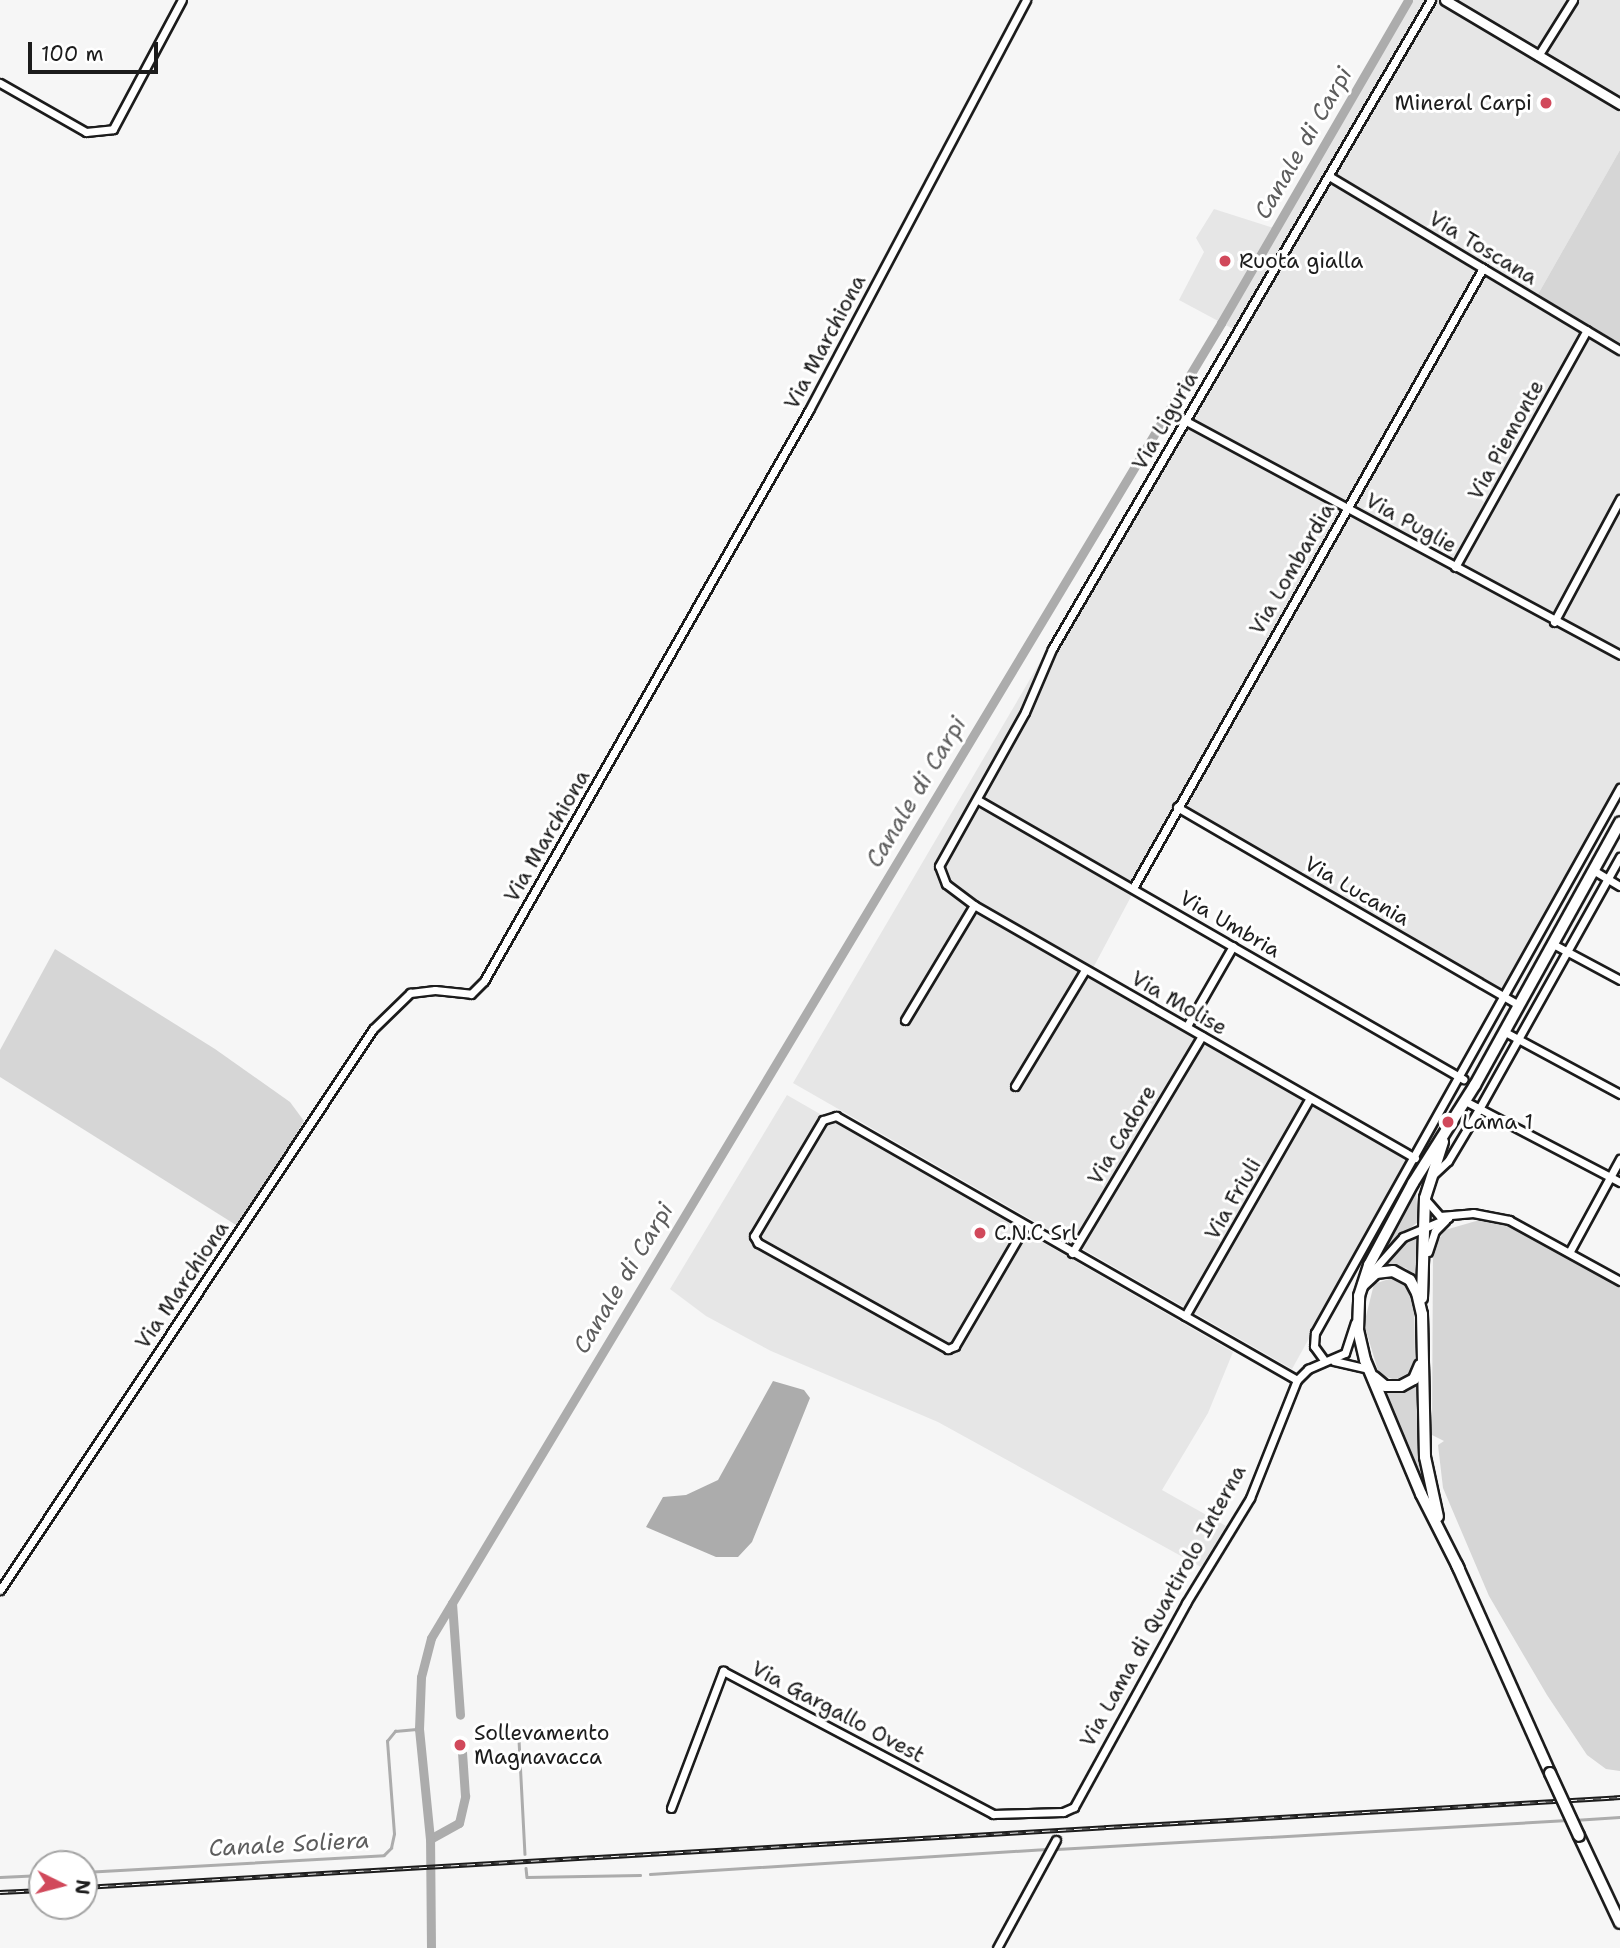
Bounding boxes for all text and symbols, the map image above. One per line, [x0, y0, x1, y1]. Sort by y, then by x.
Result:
scale bar [32, 28, 161, 72]
text: 100 m [41, 40, 104, 68]
water label: Canale di Carpi [1248, 62, 1358, 224]
place label: Mineral Carpi [1394, 90, 1532, 116]
marker: Mineral Carpi [1538, 95, 1554, 111]
street label: Via Toscana [1424, 206, 1542, 290]
place label: Ruota gialla [1239, 248, 1363, 274]
marker: Ruota gialla [1217, 253, 1233, 269]
street label: Via Marchiona [779, 270, 871, 414]
street label: Via Liguria [1127, 367, 1203, 475]
street label: Via Piemonte [1463, 376, 1549, 504]
street label: Via Puglie [1361, 488, 1461, 558]
street label: Via Lombardia [1244, 499, 1340, 639]
water label: Canale di Carpi [860, 712, 972, 872]
street label: Via Marchiona [499, 765, 595, 907]
street label: Via Lucania [1300, 851, 1414, 931]
street label: Via Umbria [1175, 885, 1285, 963]
street label: Via Molise [1127, 965, 1231, 1041]
street label: Via Cadore [1082, 1081, 1162, 1189]
place label: Lama 1 [1462, 1109, 1533, 1135]
marker: Lama 1 [1440, 1114, 1456, 1130]
street label: Via Friuli [1200, 1154, 1266, 1244]
water label: Canale di Carpi [567, 1198, 679, 1358]
street label: Via Marchiona [130, 1216, 234, 1354]
place label: C.N.C Srl [994, 1220, 1077, 1246]
marker: C.N.C Srl [972, 1225, 988, 1241]
street label: Via Lama di Quartirolo Interna [1075, 1461, 1251, 1751]
street label: Via Gargallo Ovest [747, 1656, 929, 1768]
place label: Sollevamento Magnavacca [474, 1720, 609, 1770]
marker: Sollevamento Magnavacca [452, 1737, 468, 1753]
water label: Canale Soliera [208, 1826, 370, 1862]
north arrow [28, 1850, 98, 1920]
text: N [69, 1878, 96, 1896]

